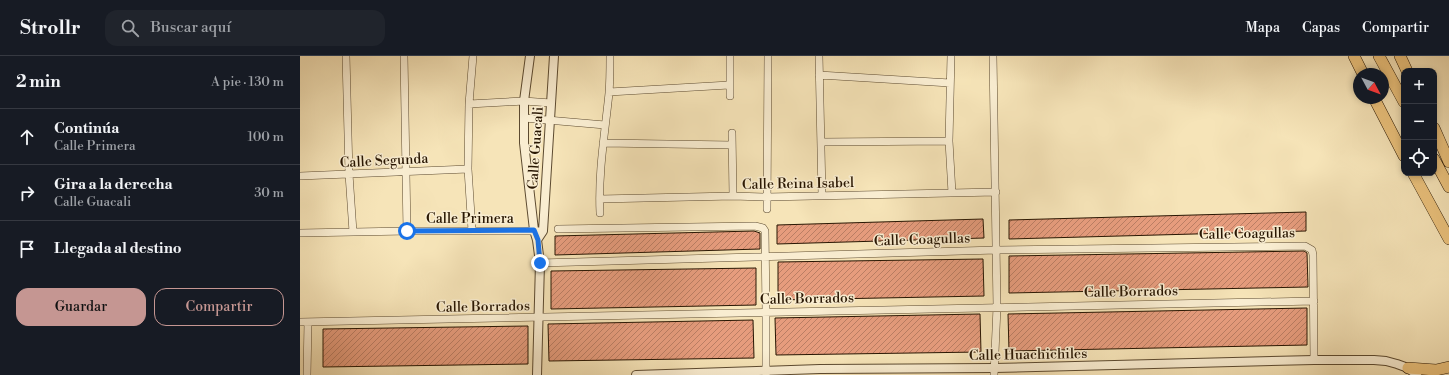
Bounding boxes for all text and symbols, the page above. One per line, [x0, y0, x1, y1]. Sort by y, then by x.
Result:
search box [105, 10, 385, 46]
text: Strollr [20, 16, 81, 40]
icon: search [119, 17, 141, 39]
text: Buscar aquí [151, 18, 231, 37]
text: Mapa [1245, 19, 1280, 37]
text: Capas [1302, 19, 1340, 37]
text: Compartir [1362, 19, 1429, 37]
north arrow [1353, 68, 1389, 104]
map controls [1401, 68, 1437, 176]
button: + [1401, 68, 1437, 104]
text: 2 min [16, 71, 61, 93]
text: A pie · 130 m [211, 74, 284, 90]
button: − [1401, 104, 1437, 140]
street label: Calle Guacali [524, 106, 548, 190]
text: Continúa [54, 119, 119, 138]
icon: ahead [16, 126, 38, 148]
text: 100 m [248, 129, 284, 145]
text: Calle Primera [54, 138, 136, 154]
button: locate [1401, 140, 1437, 176]
street label: Calle Segunda [339, 150, 430, 172]
street label: Calle Reina Isabel [742, 174, 854, 194]
text: Gira a la derecha [54, 175, 173, 194]
icon: right [16, 182, 38, 204]
text: 30 m [254, 185, 284, 201]
text: Calle Guacali [54, 194, 131, 210]
street label: Calle Primera [426, 210, 515, 228]
route start [398, 222, 416, 240]
street label: Calle Coagullas [1199, 224, 1295, 244]
street label: Calle Coagullas [874, 229, 970, 251]
icon: arrive [16, 238, 38, 260]
text: Llegada al destino [54, 239, 182, 258]
route end [531, 254, 549, 272]
street label: Calle Borrados [1084, 282, 1178, 302]
button: Guardar [16, 288, 146, 326]
button: Compartir [154, 288, 284, 326]
street label: Calle Borrados [760, 289, 854, 309]
street label: Calle Borrados [436, 297, 530, 317]
street label: Calle Huachichiles [969, 345, 1087, 365]

